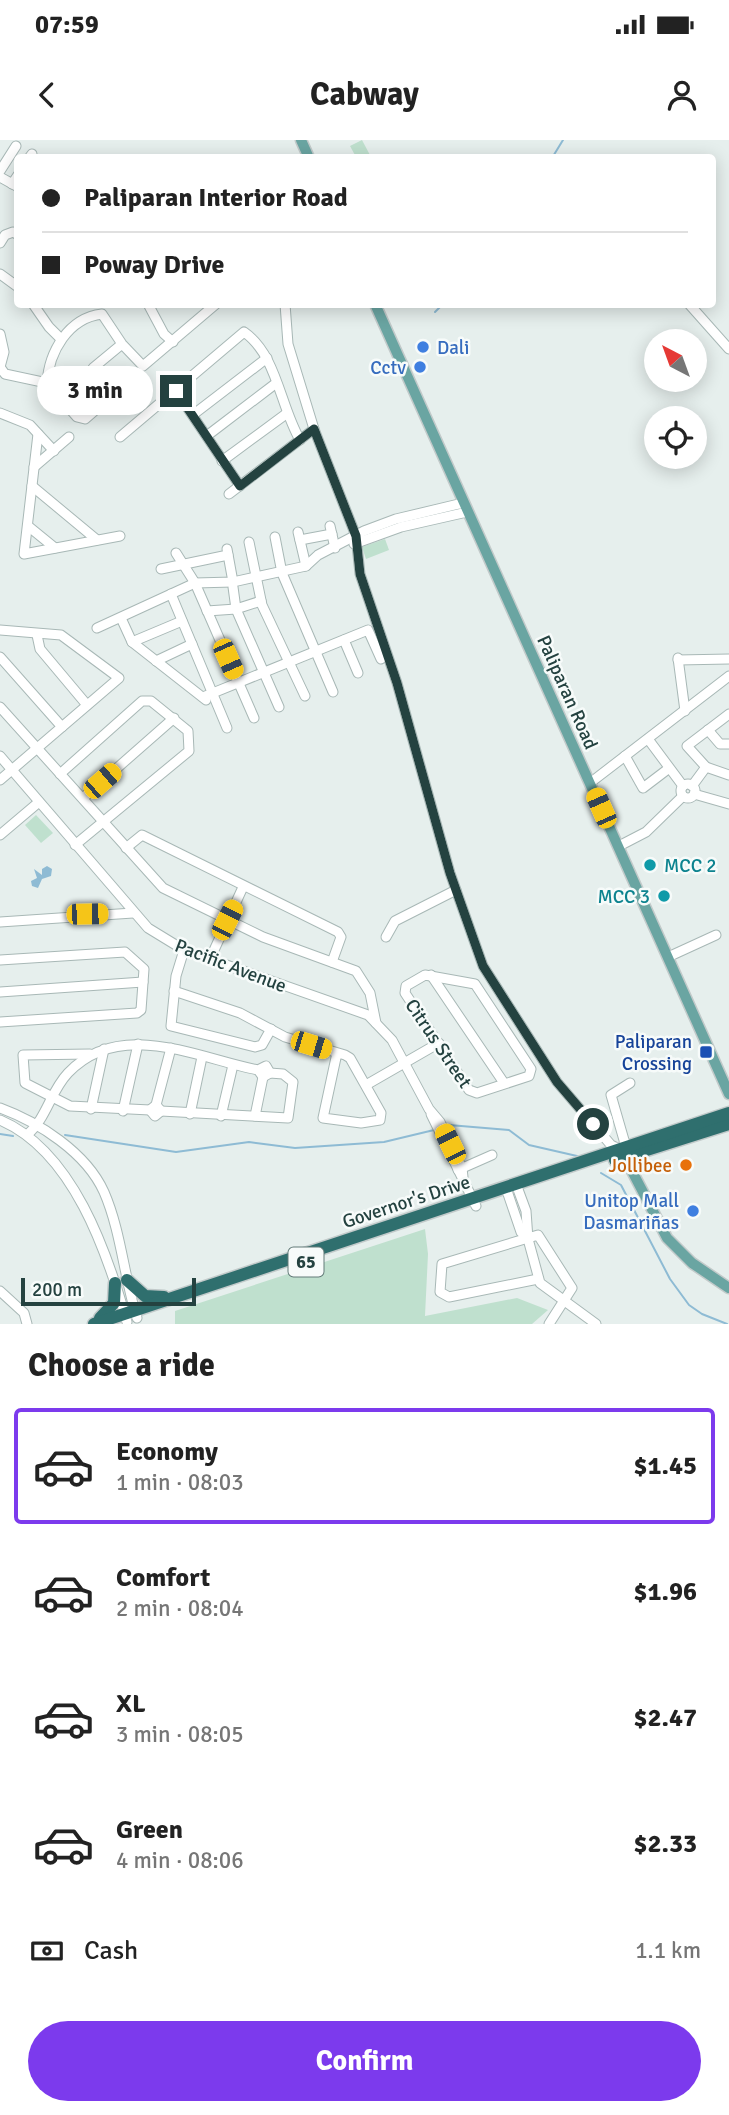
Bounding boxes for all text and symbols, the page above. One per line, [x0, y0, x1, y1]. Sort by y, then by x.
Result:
text: 07:59 [35, 9, 99, 41]
text: Cabway [310, 75, 419, 114]
icon: back [28, 76, 66, 114]
icon: person [663, 76, 701, 114]
text: Paliparan Interior Road [84, 182, 348, 214]
text: Poway Drive [84, 249, 224, 281]
north arrow [644, 329, 707, 392]
map controls [644, 329, 707, 469]
place label: Dali [437, 336, 469, 360]
marker: Dali [415, 339, 431, 355]
place label: Cctv [370, 356, 406, 380]
marker: Cctv [412, 359, 428, 375]
callout: 3 min [36, 366, 152, 416]
route end [160, 375, 192, 407]
text: 3 min [67, 376, 123, 405]
button: locate [644, 406, 707, 469]
street label: Paliparan Road [531, 632, 603, 753]
car [210, 636, 247, 682]
car [80, 759, 125, 803]
car [583, 785, 620, 831]
place label: MCC 2 [664, 854, 717, 878]
marker: MCC 2 [642, 857, 658, 873]
place label: MCC 3 [597, 885, 650, 909]
marker: MCC 3 [656, 888, 672, 904]
car [209, 897, 246, 943]
car [66, 903, 109, 925]
street label: Pacific Avenue [171, 934, 290, 998]
street label: Citrus Street [400, 994, 477, 1093]
car [288, 1029, 335, 1061]
place label: Paliparan Crossing [615, 1030, 692, 1076]
marker: Paliparan Crossing [698, 1044, 714, 1060]
route start [577, 1108, 609, 1140]
car [432, 1121, 469, 1167]
place label: Jollibee [609, 1154, 672, 1178]
marker: Jollibee [678, 1157, 694, 1173]
street label: Governor's Drive [339, 1170, 473, 1234]
place label: Unitop Mall Dasmariñas [583, 1189, 679, 1235]
marker: Unitop Mall Dasmariñas [685, 1203, 701, 1219]
road number: 65 [288, 1247, 324, 1276]
scale bar [21, 1275, 196, 1307]
text: 200 m [32, 1278, 82, 1302]
text: Choose a ride [28, 1346, 215, 1385]
icon: car [32, 1435, 95, 1498]
text: Economy [116, 1436, 218, 1468]
text: $1.45 [633, 1450, 697, 1482]
text: 1 min · 08:03 [116, 1468, 244, 1497]
icon: car [32, 1561, 95, 1624]
text: Comfort [116, 1562, 210, 1594]
text: $1.96 [633, 1576, 697, 1608]
text: 2 min · 08:04 [116, 1594, 244, 1623]
icon: car [32, 1687, 95, 1750]
text: XL [116, 1688, 146, 1720]
text: $2.47 [633, 1702, 697, 1734]
text: 3 min · 08:05 [116, 1720, 244, 1749]
icon: car [32, 1813, 95, 1876]
text: Green [116, 1814, 183, 1846]
text: $2.33 [633, 1828, 697, 1860]
text: 4 min · 08:06 [116, 1846, 244, 1875]
icon: cash [28, 1932, 66, 1970]
text: Cash [84, 1935, 138, 1967]
text: 1.1 km [635, 1936, 701, 1965]
button: Confirm [28, 2021, 701, 2101]

